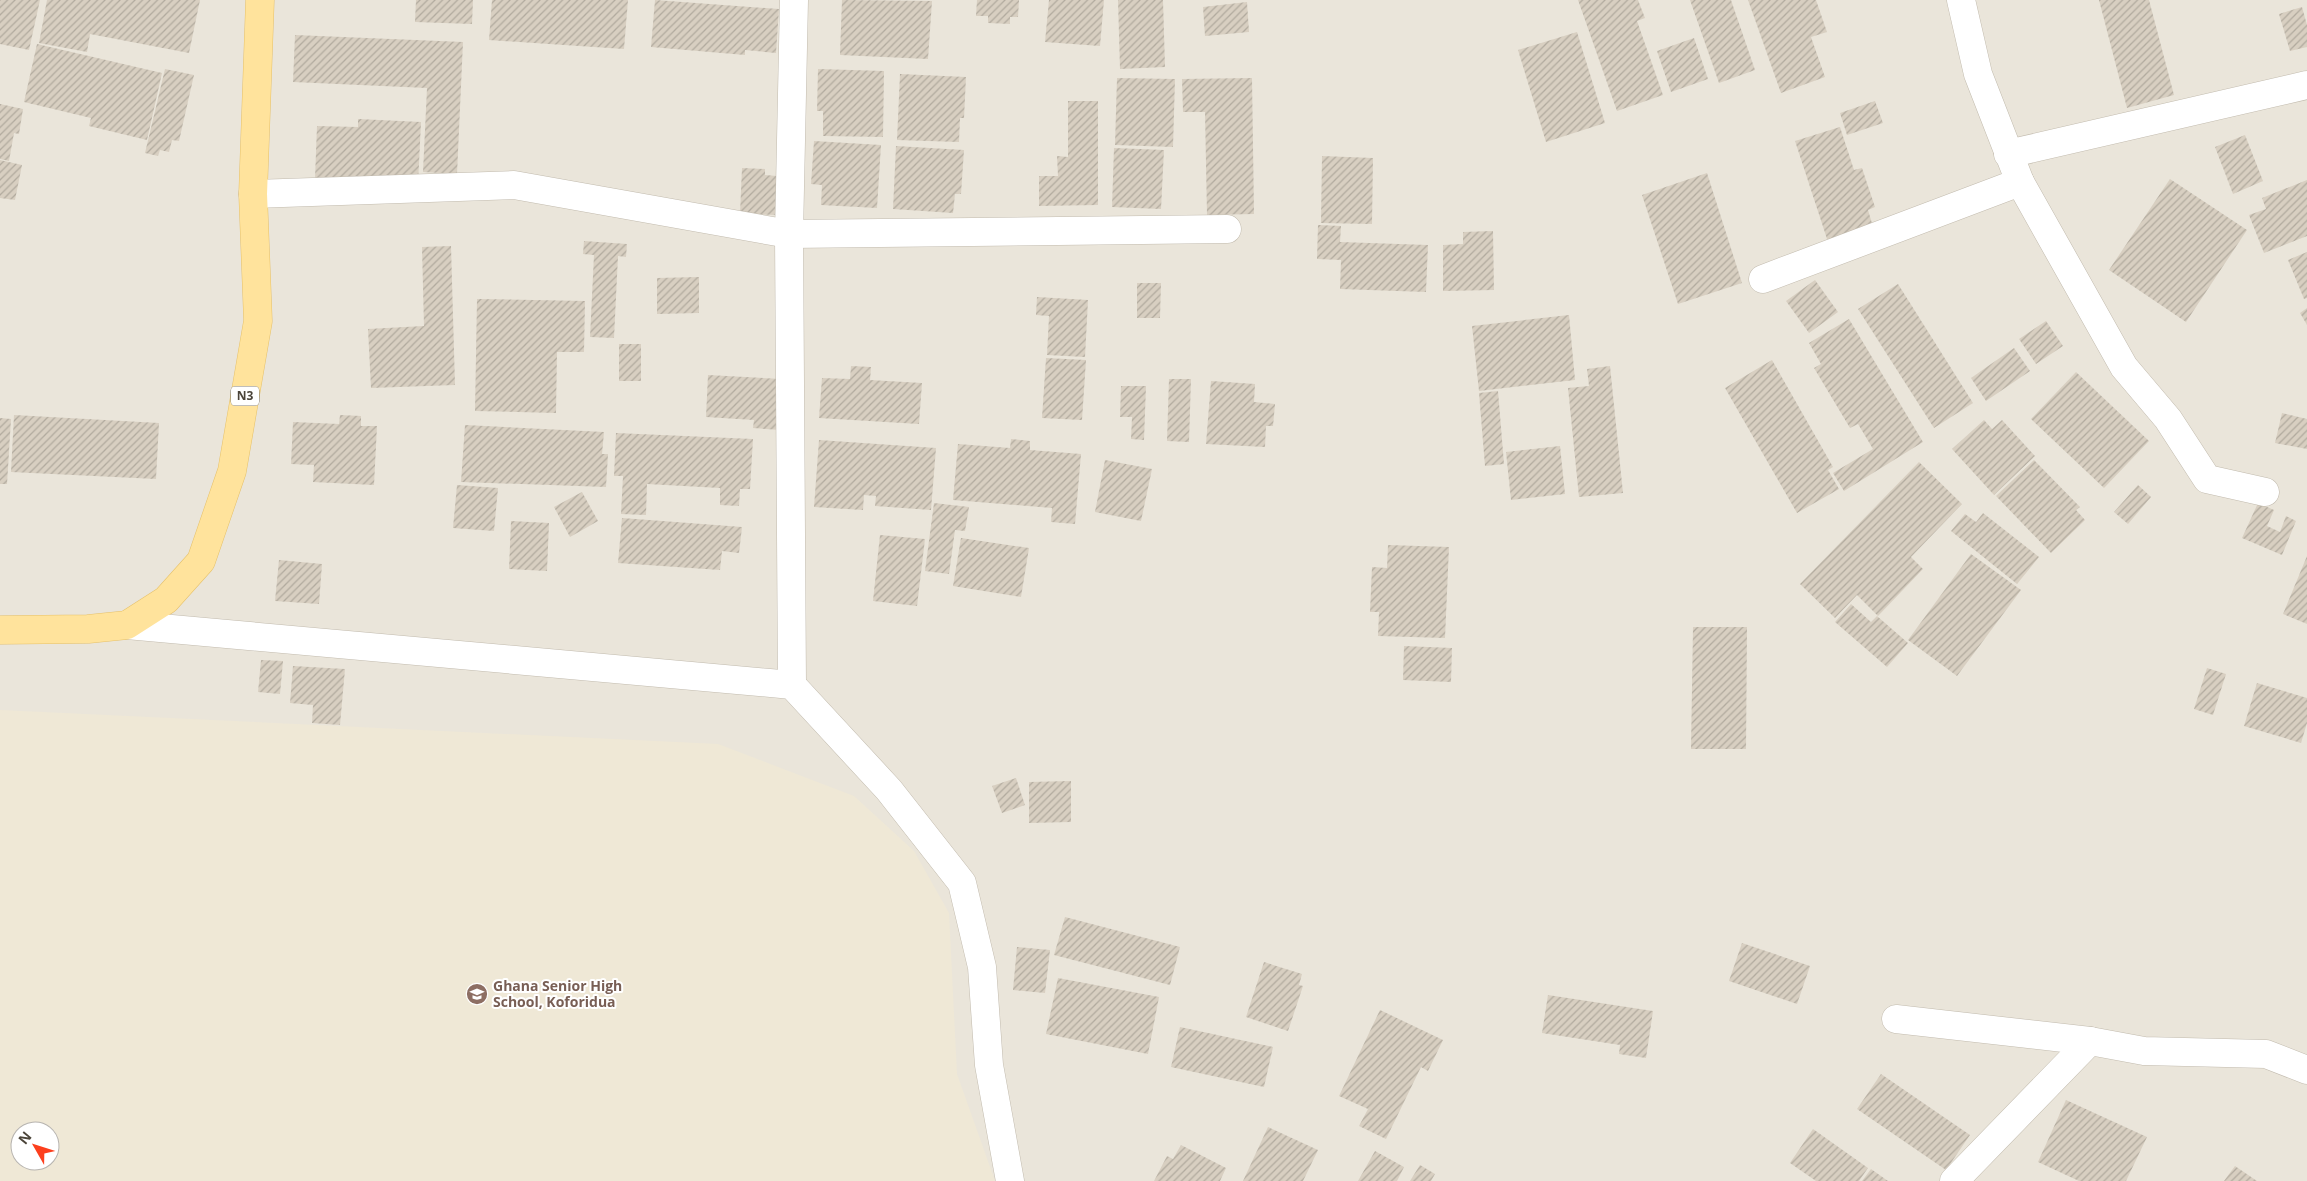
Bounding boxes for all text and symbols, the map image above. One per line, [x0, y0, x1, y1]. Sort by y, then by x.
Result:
road number: N3 [231, 386, 259, 406]
place label: Ghana Senior High School, Koforidua [493, 976, 622, 1011]
school or university icon: Ghana Senior High School, Koforidua [465, 982, 489, 1006]
north arrow [10, 1121, 60, 1171]
text: N [14, 1127, 35, 1148]

